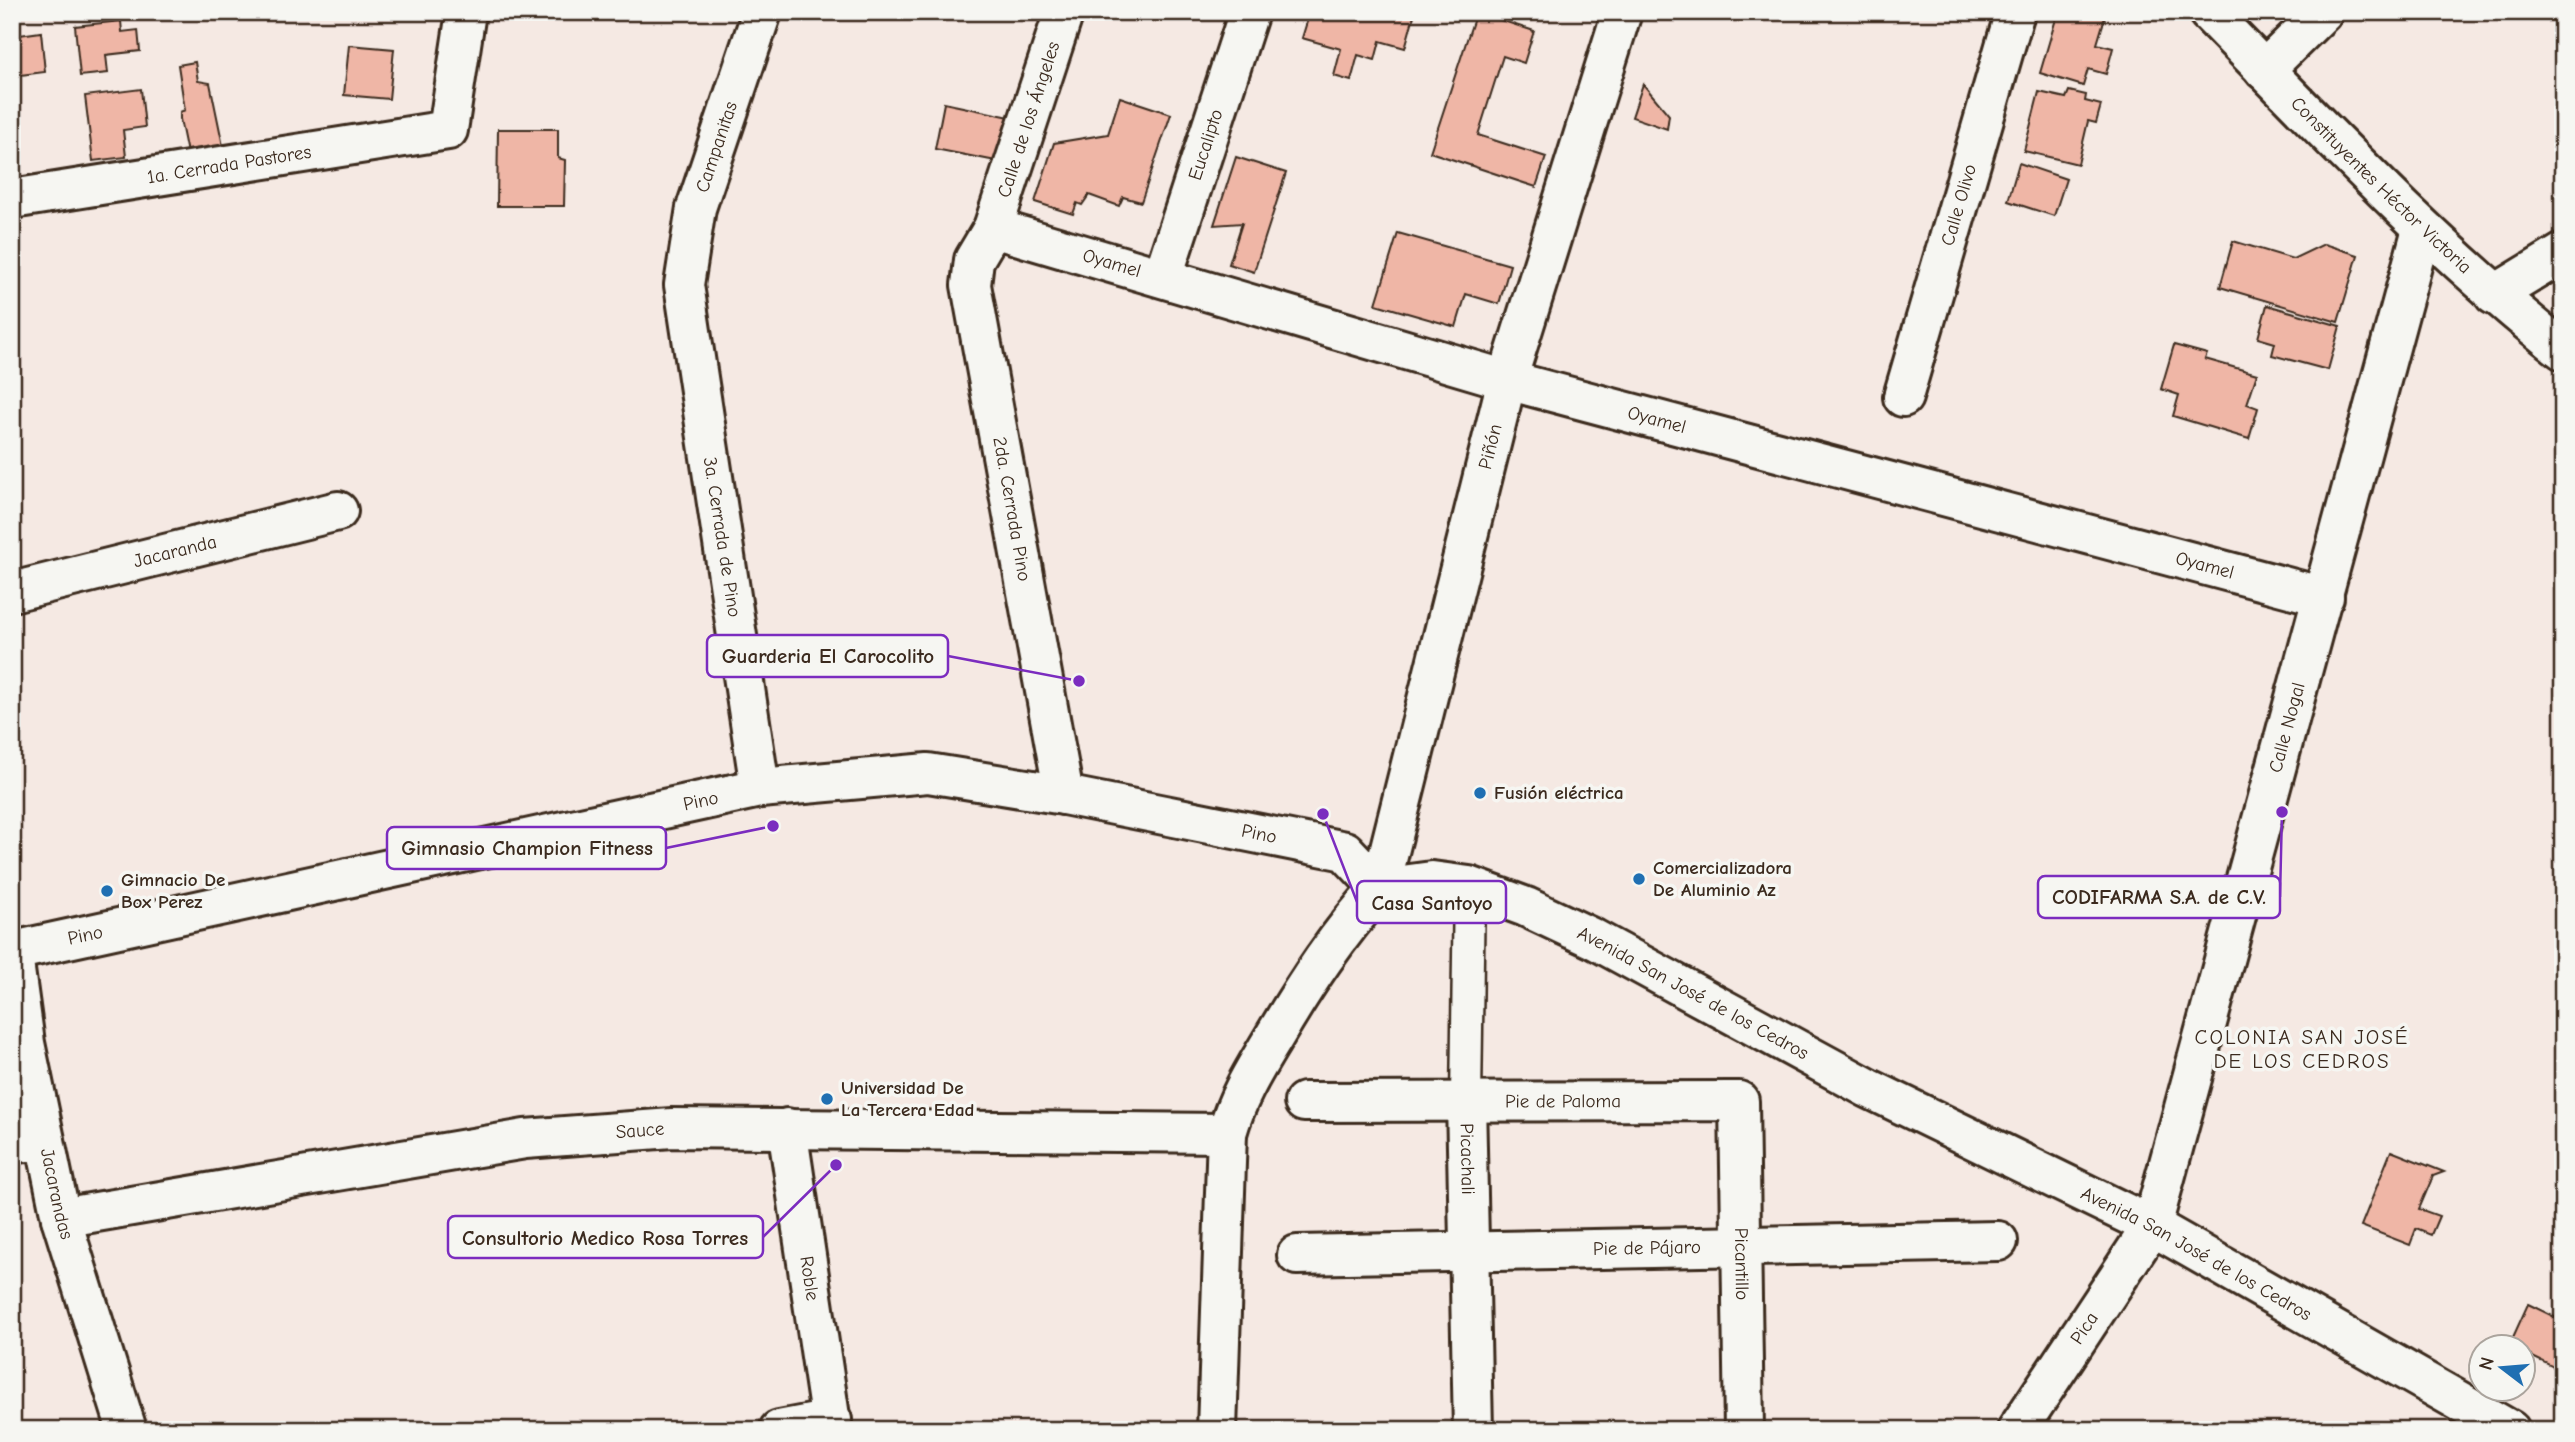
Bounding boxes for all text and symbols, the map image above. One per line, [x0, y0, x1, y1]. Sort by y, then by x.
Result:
street label: Calle de los Ángeles [993, 39, 1065, 200]
street label: Constituyentes Héctor Victoria [2286, 92, 2476, 278]
street label: Campanitas [691, 99, 742, 195]
street label: Eucalipto [1184, 106, 1228, 183]
street label: 1a. Cerrada Pastores [146, 141, 313, 188]
street label: Calle Olivo [1937, 162, 1981, 248]
street label: Oyamel [1080, 244, 1144, 282]
street label: Oyamel [1625, 401, 1688, 438]
street label: Piñón [1474, 422, 1507, 472]
street label: 2da. Cerrada Pino [988, 435, 1036, 583]
street label: 3a. Cerrada de Pino [698, 455, 746, 619]
street label: Jacaranda [131, 531, 219, 572]
street label: Oyamel [2173, 547, 2236, 584]
callout: Guarderia El Carocolito [707, 635, 948, 677]
text: Guarderia El Carocolito [722, 644, 934, 668]
street label: Calle Nogal [2264, 680, 2310, 775]
place label: Fusión eléctrica [1494, 782, 1624, 804]
marker: Fusión eléctrica [1472, 785, 1488, 801]
street label: Pino [681, 786, 721, 815]
street label: Pino [1240, 820, 1279, 848]
callout: Gimnasio Champion Fitness [387, 827, 666, 869]
text: Gimnasio Champion Fitness [401, 836, 653, 860]
place label: Comercializadora De Aluminio Az [1653, 857, 1792, 901]
place label: Gimnacio De Box Perez [121, 869, 225, 913]
marker: Comercializadora De Aluminio Az [1631, 871, 1647, 887]
callout: CODIFARMA S.A. de C.V. [2038, 876, 2280, 918]
callout: Casa Santoyo [1357, 881, 1506, 923]
marker: Gimnacio De Box Perez [99, 883, 115, 899]
text: CODIFARMA S.A. de C.V. [2052, 885, 2266, 909]
text: Casa Santoyo [1371, 891, 1493, 915]
street label: Pino [66, 921, 105, 950]
street label: Avenida San José de los Cedros [1574, 922, 1812, 1065]
district label: COLONIA SAN JOSÉ DE LOS CEDROS [2195, 1025, 2410, 1073]
place label: Universidad De La Tercera Edad [841, 1077, 975, 1121]
street label: Pie de Paloma [1505, 1090, 1621, 1113]
marker: Universidad De La Tercera Edad [819, 1091, 835, 1107]
street label: Sauce [615, 1118, 665, 1143]
street label: Picachali [1455, 1123, 1479, 1195]
street label: Jacarandas [36, 1146, 78, 1242]
street label: Avenida San José de los Cedros [2077, 1182, 2315, 1326]
callout: Consultorio Medico Rosa Torres [448, 1216, 763, 1258]
text: Consultorio Medico Rosa Torres [462, 1226, 748, 1250]
street label: Picantillo [1730, 1227, 1753, 1300]
street label: Pie de Pájaro [1593, 1236, 1701, 1260]
street label: Roble [795, 1254, 824, 1302]
street label: Pica [2066, 1308, 2103, 1348]
north arrow [2466, 1334, 2536, 1404]
text: N [2474, 1355, 2499, 1373]

